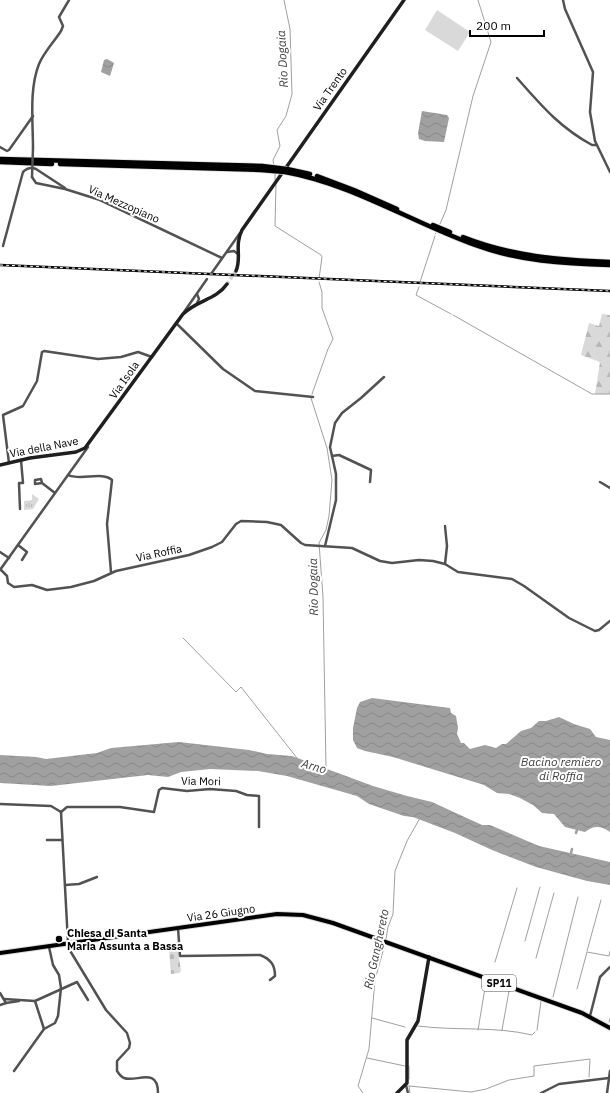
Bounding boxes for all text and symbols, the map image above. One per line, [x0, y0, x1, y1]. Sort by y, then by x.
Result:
scale bar [470, 12, 544, 38]
text: 200 m [476, 18, 511, 33]
water label: Rio Dogaia [273, 30, 291, 88]
street label: Via Trento [310, 65, 350, 113]
street label: Via Mezzopiano [86, 182, 162, 226]
street label: Via Isola [106, 358, 142, 402]
street label: Via della Nave [8, 433, 80, 461]
street label: Via Roffia [135, 541, 183, 565]
water label: Rio Dogaia [305, 558, 321, 616]
water label: Bacino remiero di Roffia [521, 754, 602, 783]
water label: Arno [299, 755, 329, 777]
street label: Via Mori [181, 774, 221, 788]
street label: Via 26 Giugno [186, 901, 256, 925]
water label: Rio Ganghereto [360, 907, 392, 990]
place label: Chiesa di Santa Maria Assunta a Bassa [67, 926, 183, 953]
marker: Chiesa di Santa Maria Assunta a Bassa [54, 934, 64, 944]
road number: SP11 [482, 975, 516, 991]

